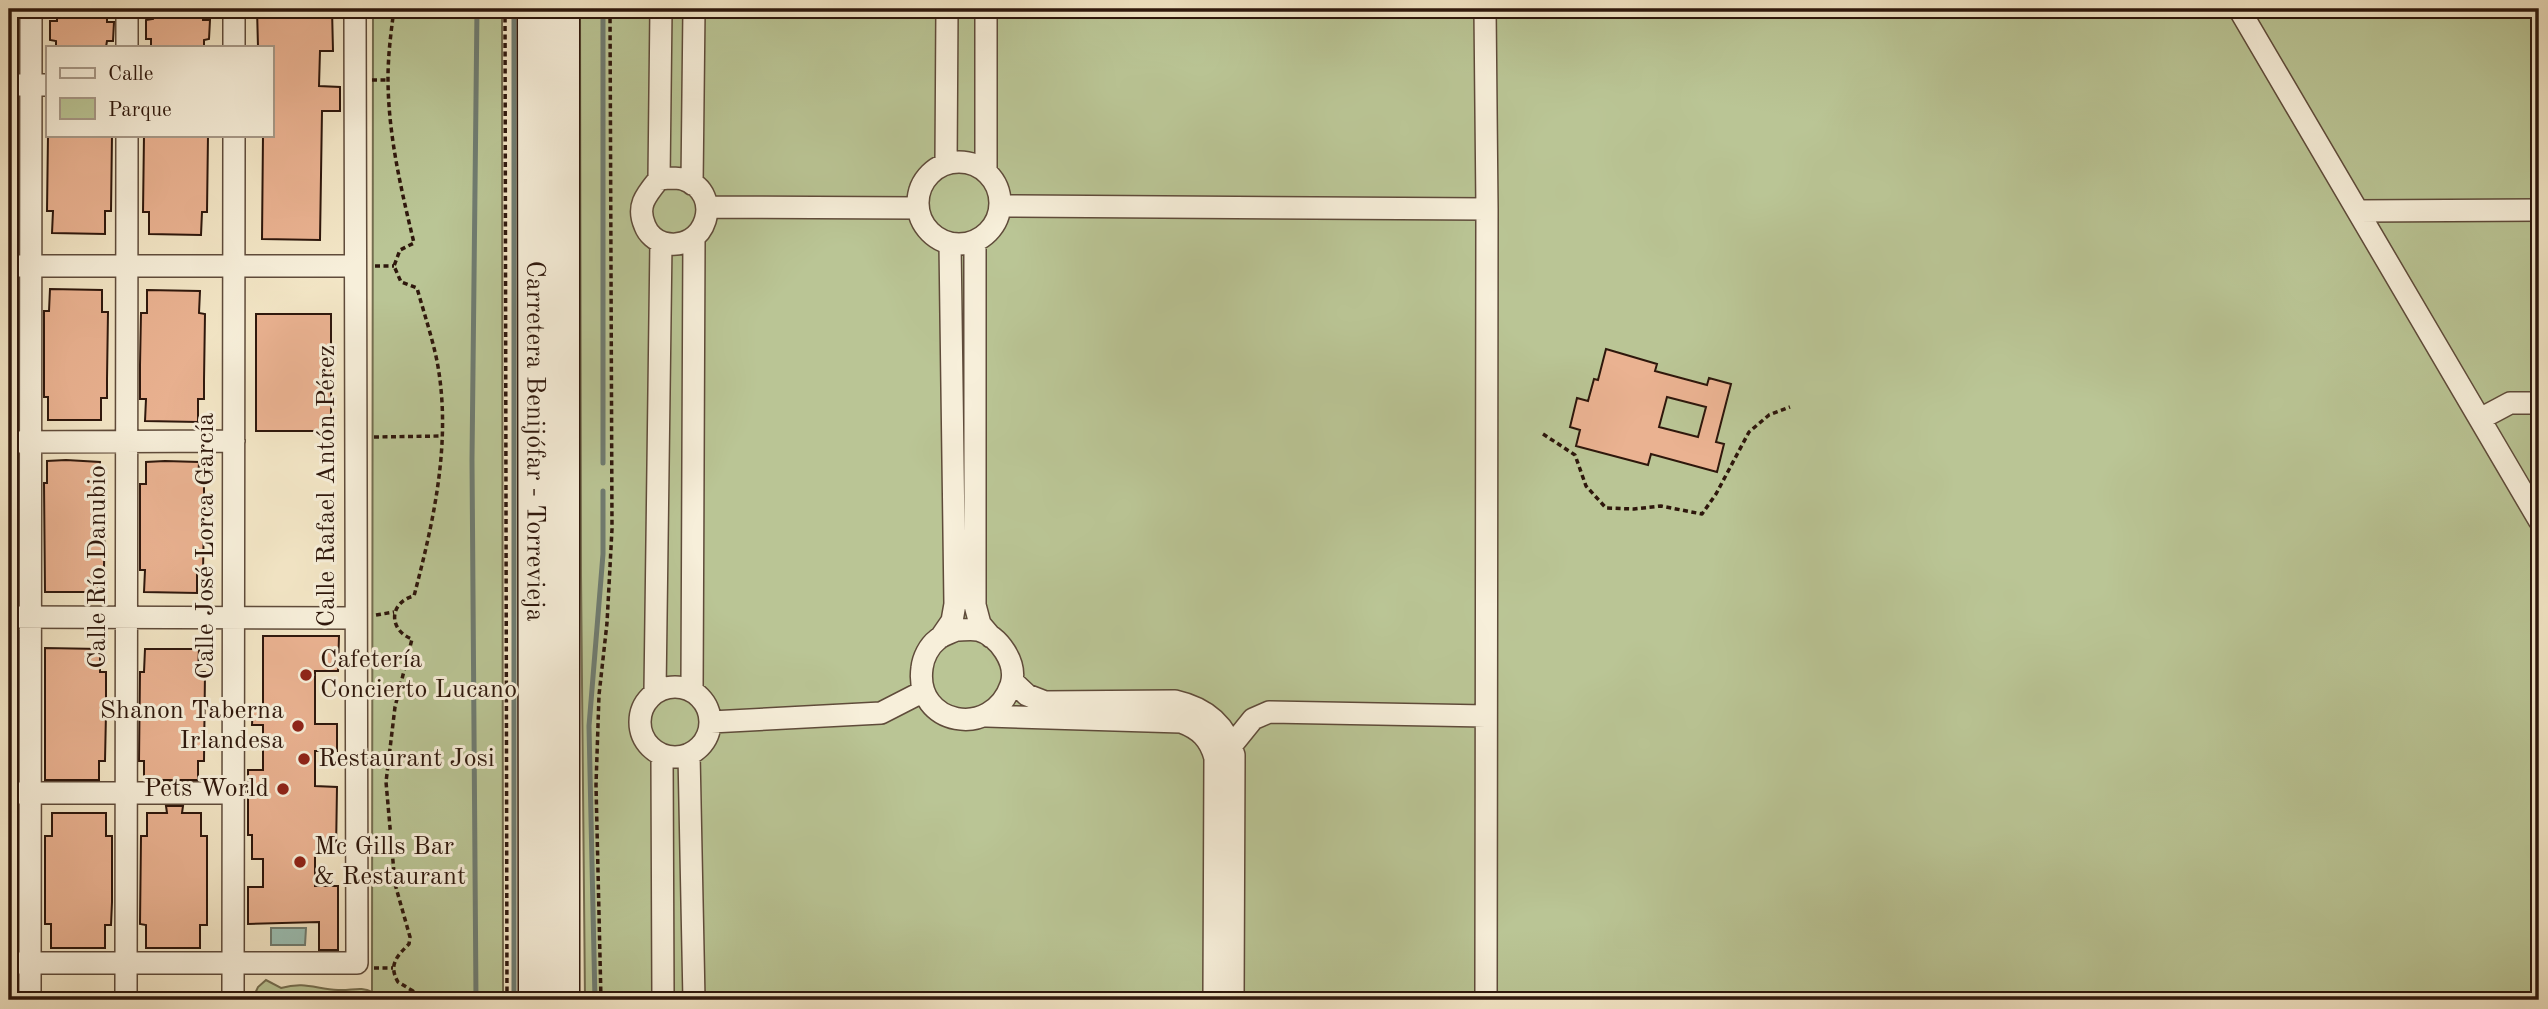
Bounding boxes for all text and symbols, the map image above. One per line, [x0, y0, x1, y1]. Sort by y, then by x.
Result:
legend [46, 46, 273, 136]
text: Calle [108, 64, 153, 85]
text: Parque [108, 100, 172, 121]
street label: Carretera Benijófar - Torrevieja [521, 260, 548, 622]
street label: Calle Rafael Antón Pérez [314, 345, 340, 627]
street label: Calle José Lorca García [193, 412, 219, 679]
street label: Calle Río Danubio [85, 465, 111, 669]
place label: Cafetería Concierto Lucano [320, 647, 517, 703]
marker: Cafetería Concierto Lucano [298, 667, 314, 683]
place label: Shanon Taberna Irlandesa [100, 698, 284, 754]
marker: Shanon Taberna Irlandesa [290, 718, 306, 734]
place label: Restaurant Josi [318, 746, 495, 772]
marker: Restaurant Josi [296, 751, 312, 767]
place label: Pets World [144, 776, 269, 802]
marker: Pets World [275, 781, 291, 797]
place label: Mc Gills Bar & Restaurant [314, 834, 466, 890]
marker: Mc Gills Bar & Restaurant [292, 854, 308, 870]

